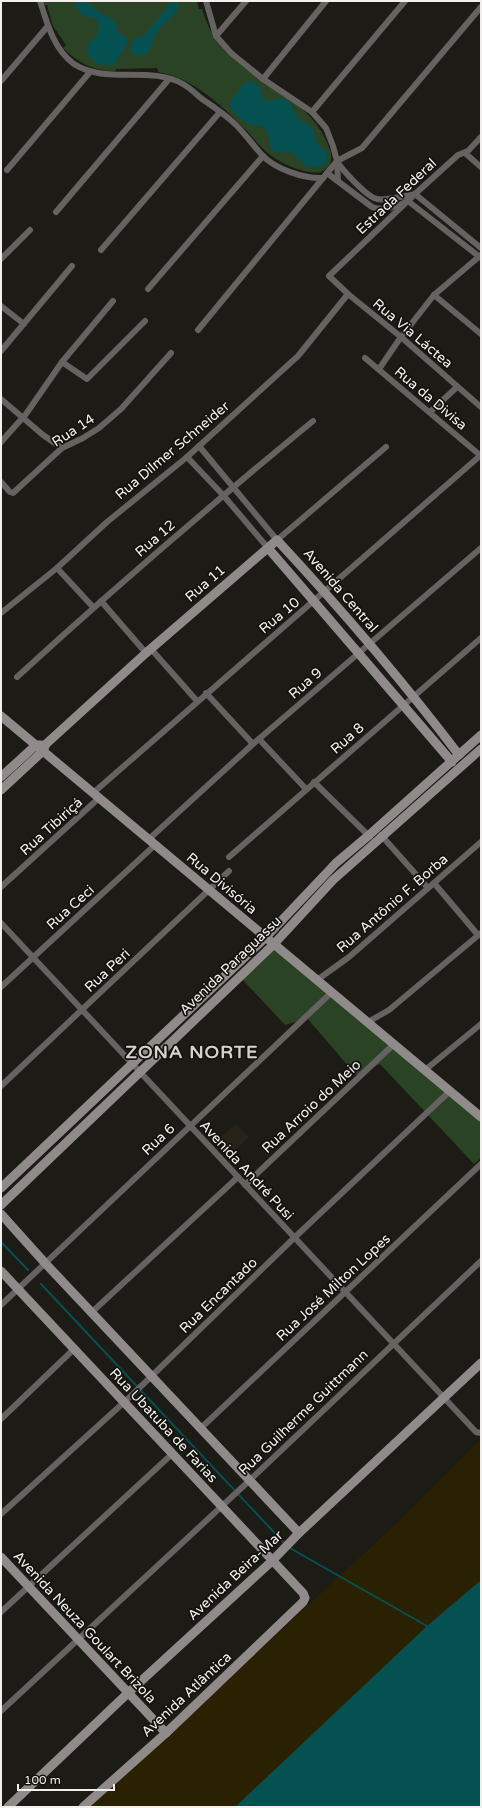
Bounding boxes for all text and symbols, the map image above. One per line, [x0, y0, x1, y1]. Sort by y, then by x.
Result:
street label: Estrada Federal [353, 155, 440, 238]
street label: Rua Via Láctea [369, 295, 456, 372]
street label: Rua da Divisa [391, 363, 471, 434]
street label: Rua Dilmer Schneider [112, 397, 233, 503]
street label: Rua 14 [49, 410, 98, 451]
street label: Rua 12 [132, 516, 179, 560]
street label: Avenida Central [300, 545, 382, 636]
street label: Rua 11 [182, 561, 229, 605]
street label: Rua 10 [256, 593, 303, 637]
street label: Rua 9 [285, 664, 326, 703]
street label: Rua 8 [327, 719, 368, 758]
street label: Rua Tibiriçá [17, 794, 86, 859]
street label: Rua Divisória [183, 849, 260, 918]
street label: Rua Antônio F. Borba [333, 850, 451, 956]
street label: Rua Ceci [43, 882, 98, 933]
street label: Avenida Paraguassu [176, 912, 285, 1018]
street label: Rua Peri [81, 945, 134, 996]
district label: ZONA NORTE [126, 1041, 259, 1063]
street label: Rua Arroio do Meio [258, 1056, 364, 1157]
street label: Avenida André Pusi [196, 1117, 297, 1224]
street label: Rua 6 [138, 1120, 178, 1159]
street label: Rua José Milton Lopes [273, 1230, 394, 1345]
street label: Rua Encantado [176, 1254, 261, 1337]
street label: Rua Guilherme Guittmann [235, 1346, 372, 1479]
street label: Rua Ubatuba de Farias [106, 1365, 221, 1486]
street label: Avenida Beira-Mar [184, 1526, 287, 1624]
street label: Avenida Neuza Goulart Brizola [9, 1548, 160, 1707]
street label: Avenida Atlântica [138, 1648, 235, 1740]
scale bar [18, 1766, 114, 1792]
text: 100 m [24, 1773, 61, 1787]

